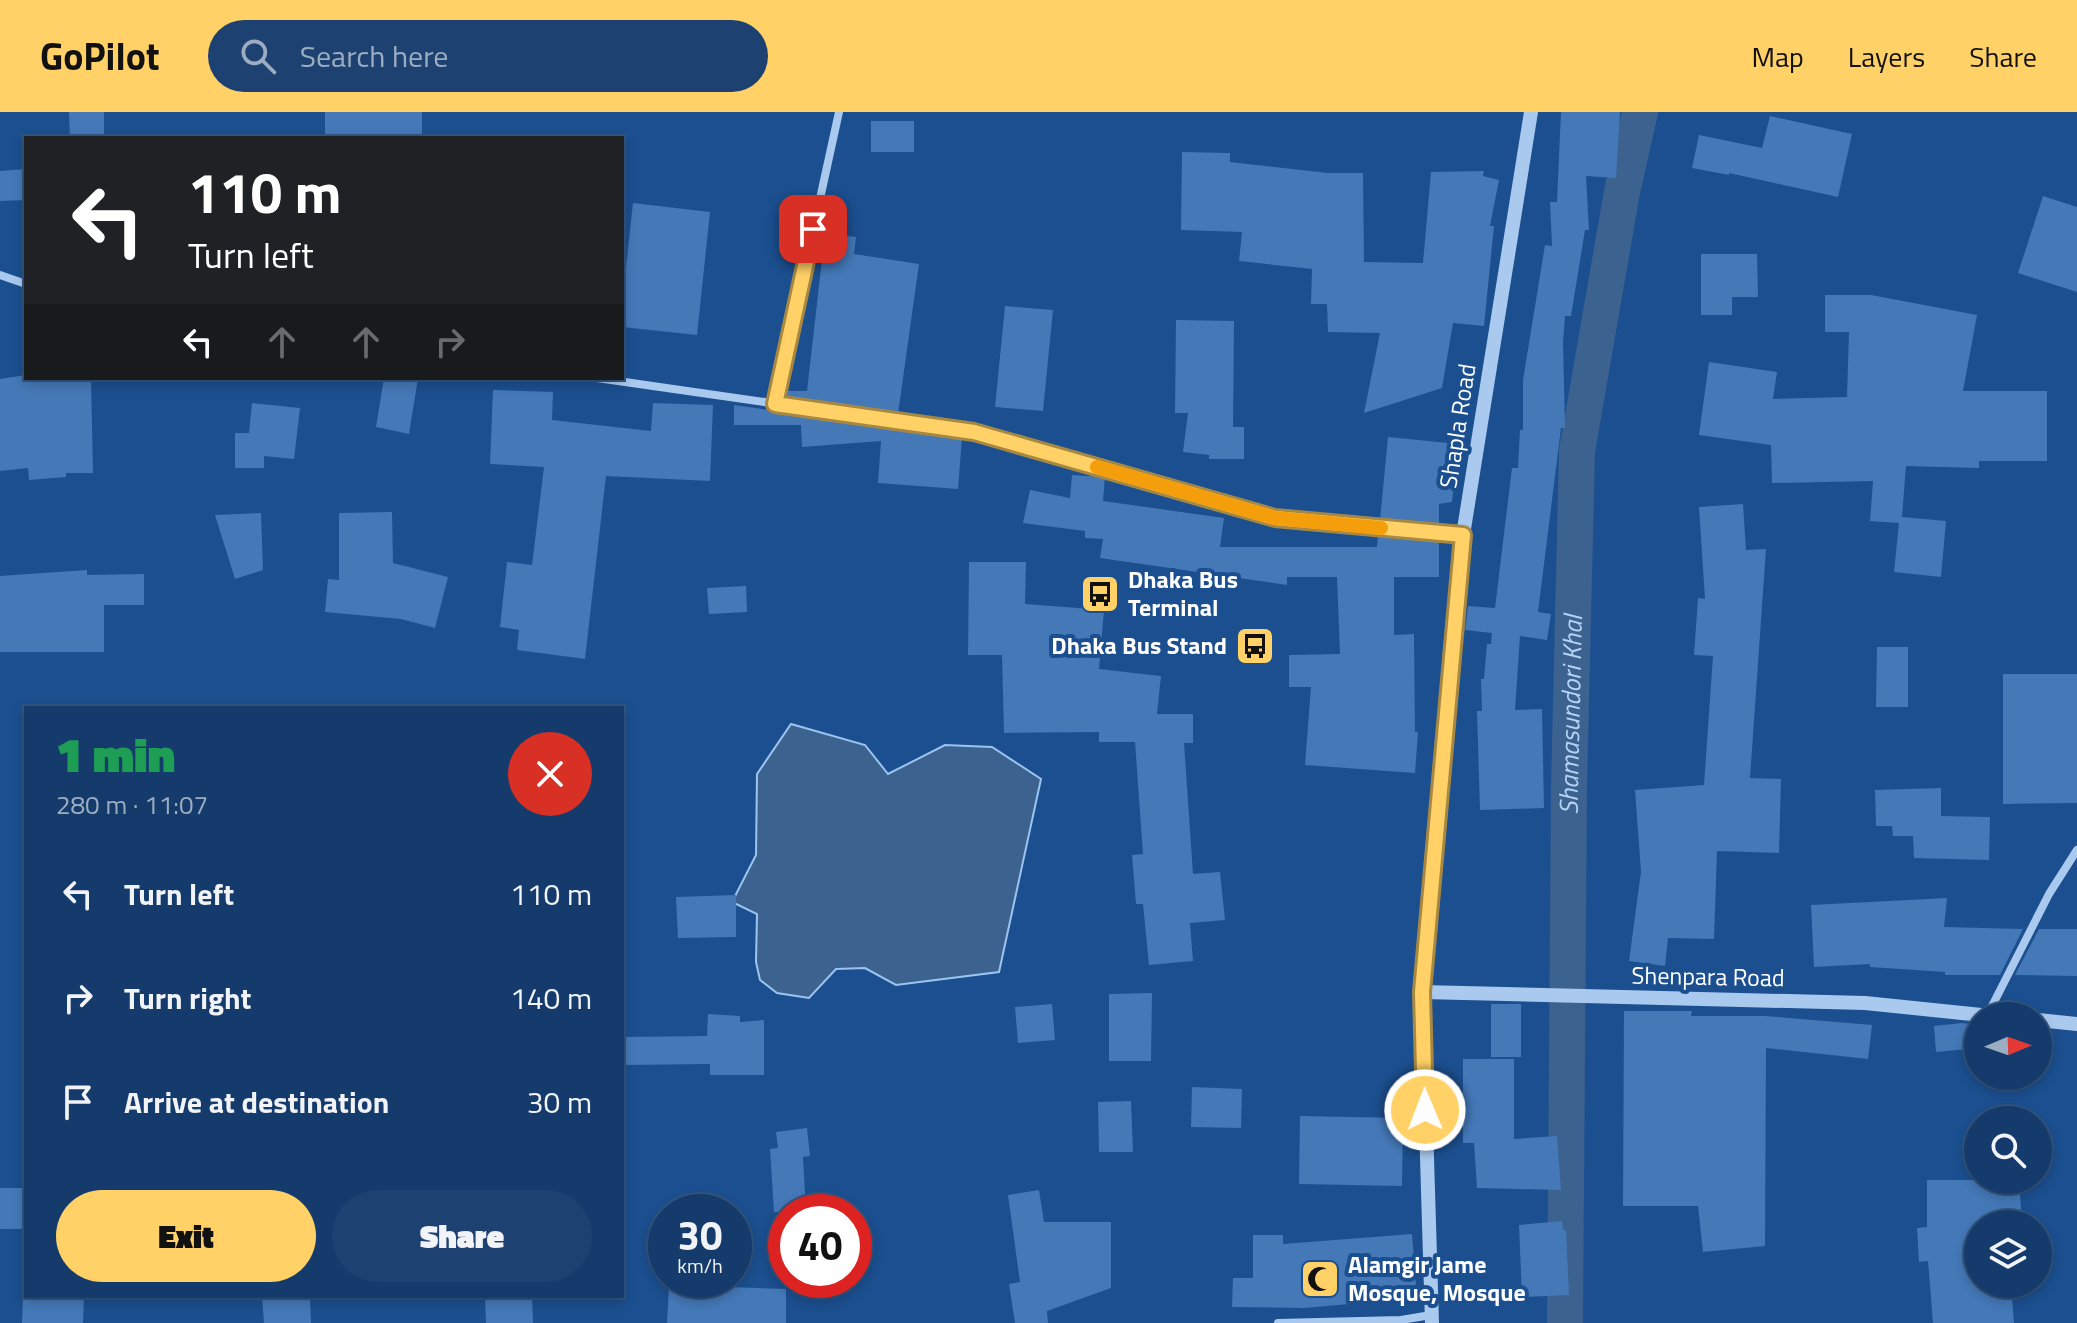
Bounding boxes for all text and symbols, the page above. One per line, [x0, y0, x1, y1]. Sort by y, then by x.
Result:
search box [208, 20, 768, 92]
text: GoPilot [40, 27, 160, 85]
text: Search here [300, 33, 449, 79]
icon: search [236, 34, 280, 78]
text: Map [1751, 35, 1804, 78]
text: Layers [1848, 35, 1925, 78]
text: Share [1969, 35, 2037, 78]
text: 110 m [188, 150, 341, 235]
icon: left [56, 168, 160, 272]
pin [779, 195, 847, 263]
icon: arrive [791, 207, 835, 251]
text: Turn left [188, 227, 314, 282]
icon: left [176, 320, 220, 364]
icon: ahead [260, 320, 304, 364]
icon: ahead [344, 320, 388, 364]
icon: right [428, 320, 472, 364]
street label: Shapla Road [1429, 361, 1485, 491]
place label: Dhaka Bus Terminal [1128, 561, 1238, 625]
bus stop icon: Dhaka Bus Terminal [1079, 573, 1121, 615]
water label: Shamasundori Khal [1549, 611, 1592, 815]
bus stop icon: Dhaka Bus Stand [1234, 625, 1276, 667]
place label: Dhaka Bus Stand [1051, 627, 1227, 663]
text: 1 min [56, 718, 175, 791]
button: close [508, 732, 592, 816]
text: 280 m · 11:07 [56, 785, 208, 824]
text: Turn left [124, 871, 234, 917]
text: 110 m [510, 871, 592, 917]
icon: left [56, 872, 100, 916]
street label: Shenpara Road [1631, 957, 1785, 995]
text: Turn right [124, 975, 252, 1021]
text: 140 m [510, 975, 592, 1021]
icon: right [56, 976, 100, 1020]
north arrow [1964, 1002, 2052, 1090]
map controls [1964, 1002, 2052, 1298]
position arrow [1383, 1068, 1467, 1152]
text: Arrive at destination [124, 1079, 389, 1125]
text: 30 m [527, 1079, 592, 1125]
icon: arrive [56, 1080, 100, 1124]
button: search [1964, 1106, 2052, 1194]
button: Exit [56, 1190, 316, 1282]
button: Share [332, 1190, 592, 1282]
speed limit sign: 40 [768, 1194, 872, 1298]
text: 30 [678, 1205, 722, 1266]
button: layers [1964, 1210, 2052, 1298]
place label: Alamgir Jame Mosque, Mosque [1348, 1246, 1526, 1310]
text: km/h [677, 1250, 723, 1281]
mosque icon: Alamgir Jame Mosque, Mosque [1299, 1258, 1341, 1300]

